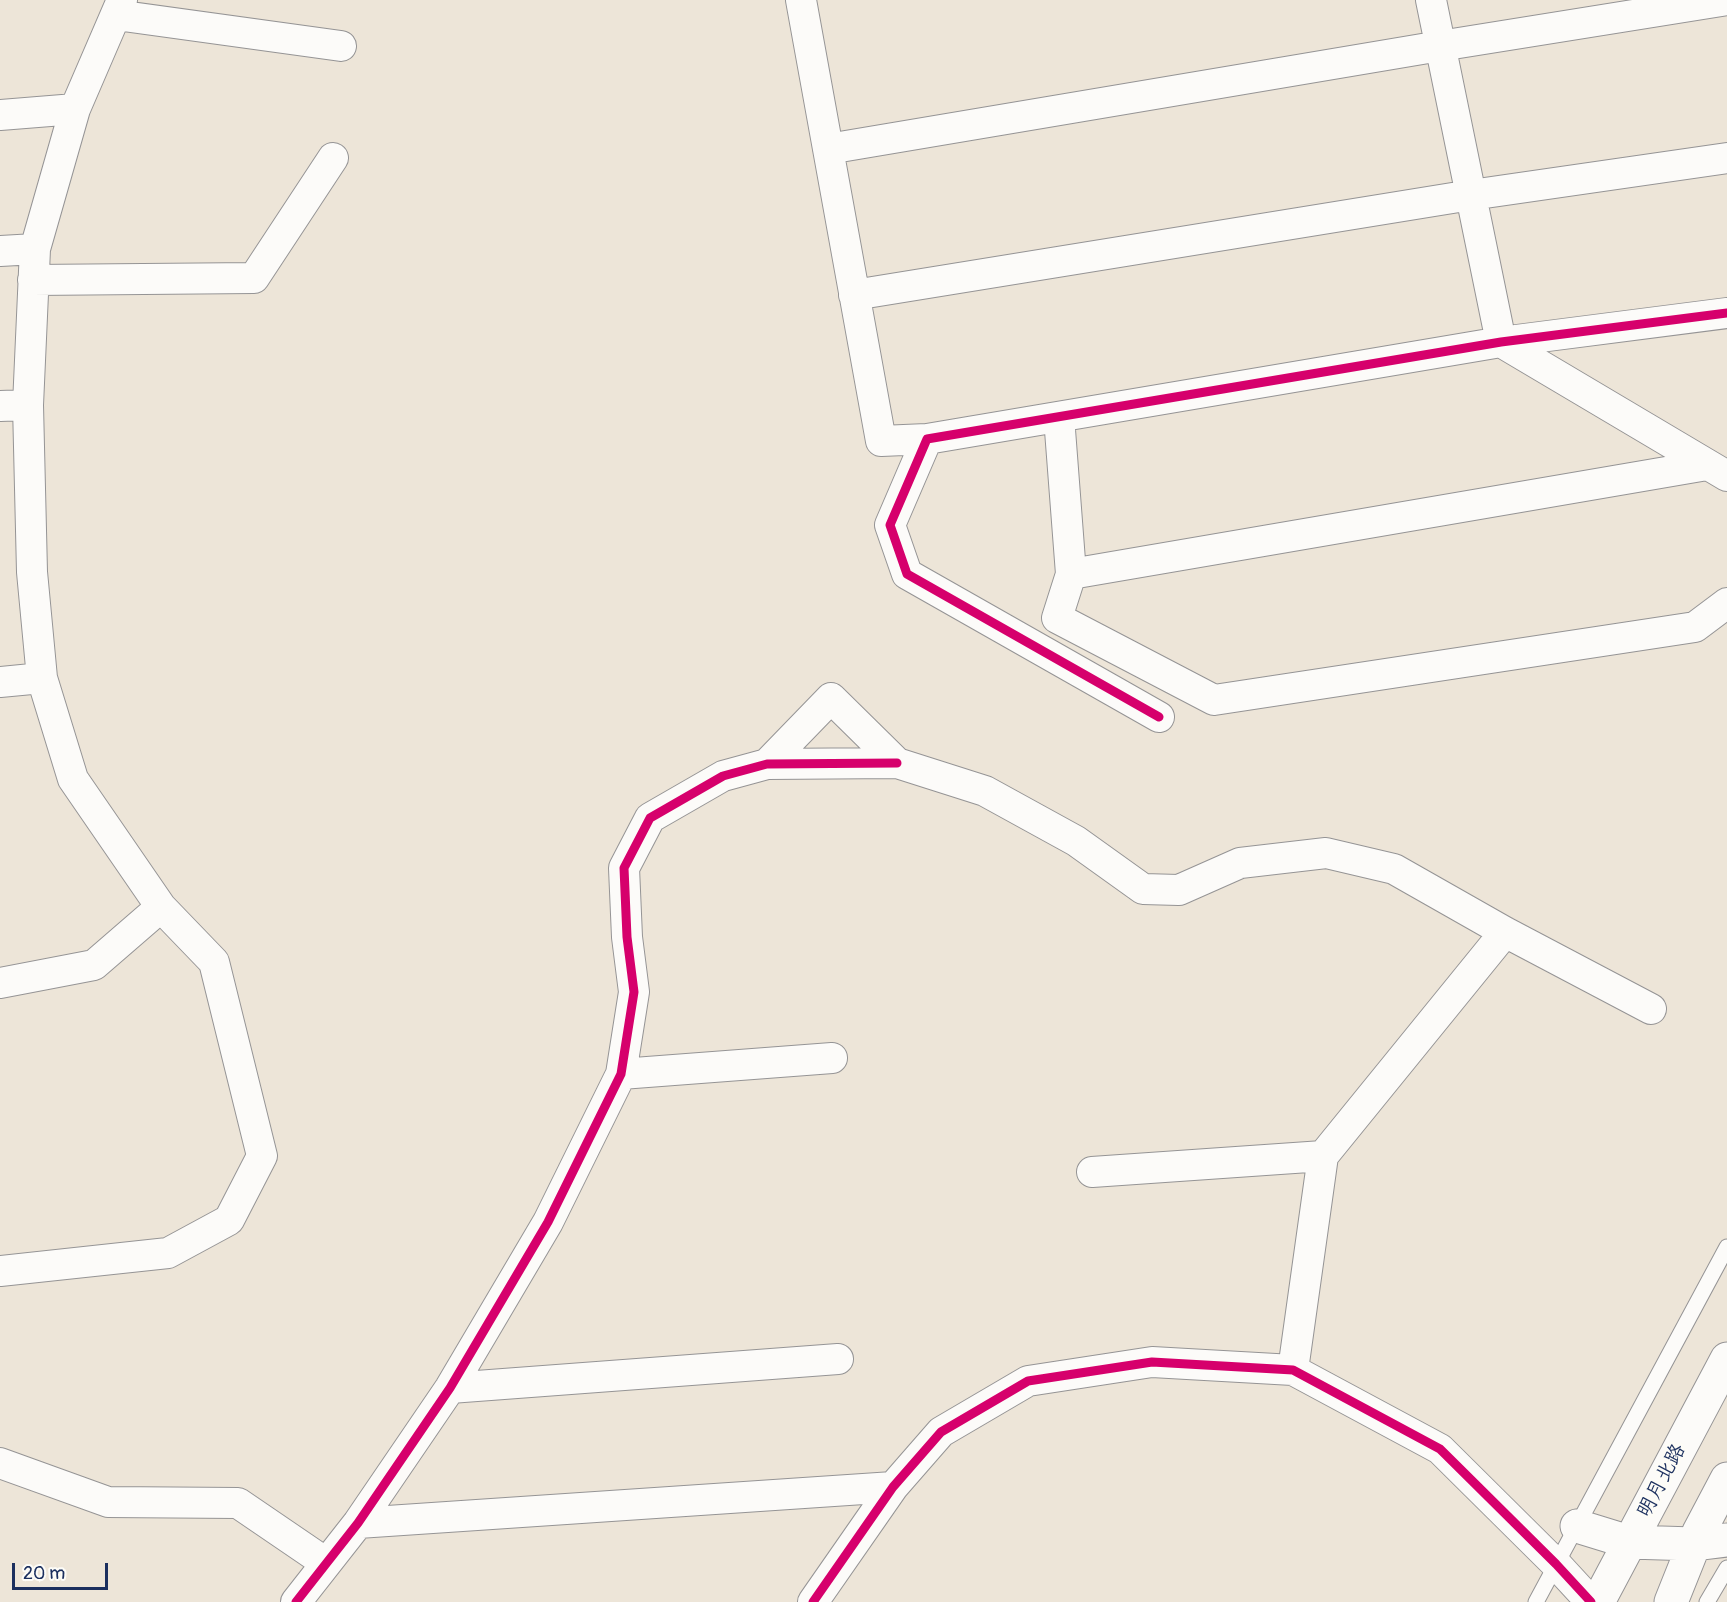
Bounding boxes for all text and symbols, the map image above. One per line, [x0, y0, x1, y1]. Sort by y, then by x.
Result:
street label: 明月北路 [1633, 1440, 1691, 1522]
scale bar [15, 1551, 111, 1589]
text: 20 m [23, 1562, 65, 1585]

